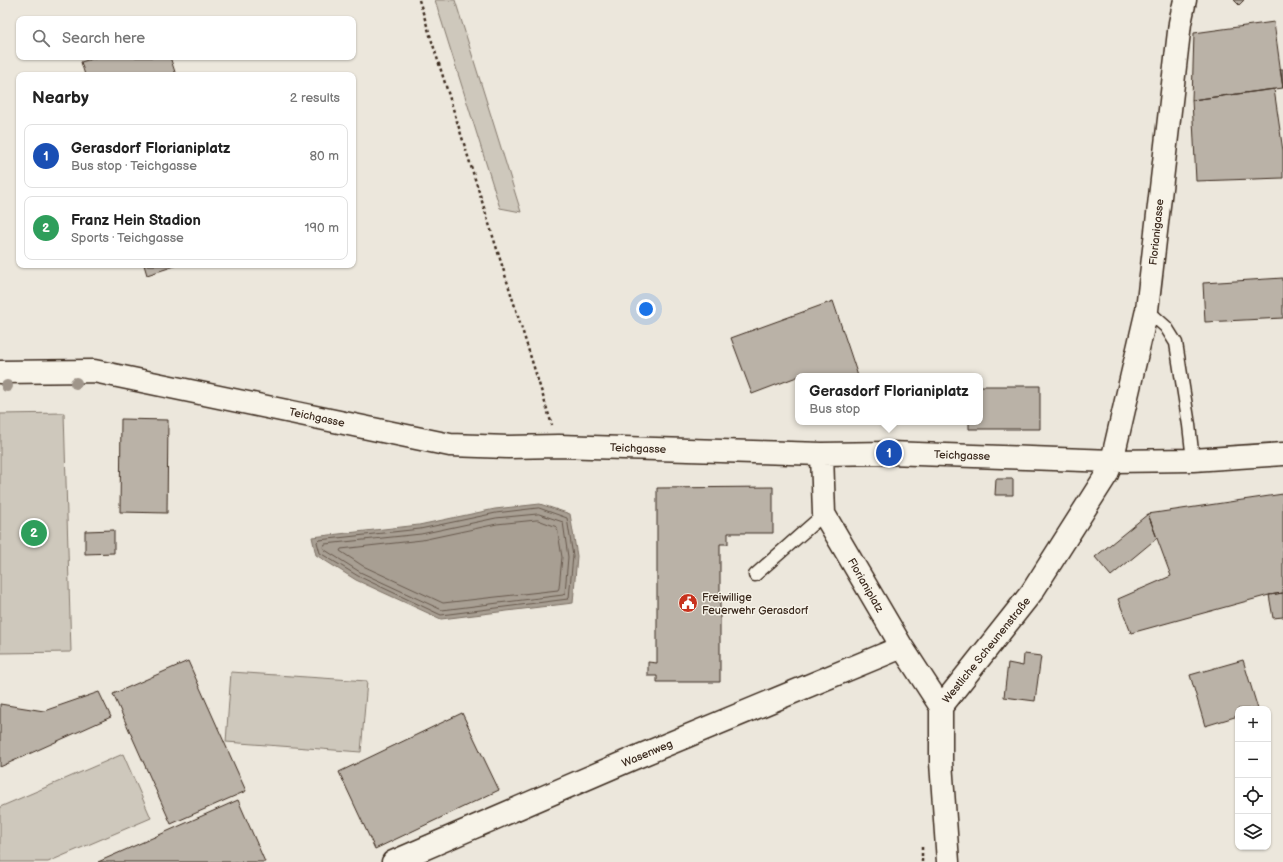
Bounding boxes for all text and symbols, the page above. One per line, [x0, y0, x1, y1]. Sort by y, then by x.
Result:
search box [16, 16, 356, 60]
icon: search [30, 27, 52, 49]
text: Search here [62, 29, 145, 48]
text: Nearby [32, 88, 89, 108]
text: 2 results [290, 90, 340, 106]
text: Gerasdorf Florianiplatz [71, 139, 230, 158]
text: 1 [43, 148, 49, 164]
text: 80 m [310, 148, 339, 164]
text: Bus stop · Teichgasse [71, 158, 197, 174]
street label: Florianigasse [1147, 198, 1166, 266]
text: Franz Hein Stadion [71, 211, 201, 230]
text: 2 [42, 220, 50, 236]
text: 190 m [305, 220, 339, 236]
text: Sports · Teichgasse [71, 230, 184, 246]
your location [636, 299, 656, 319]
popup [795, 373, 983, 425]
text: Gerasdorf Florianiplatz [809, 382, 969, 401]
text: Bus stop [809, 401, 860, 417]
street label: Teichgasse [288, 405, 346, 430]
pin: 1 [876, 438, 902, 468]
street label: Teichgasse [610, 441, 667, 456]
street label: Teichgasse [934, 448, 991, 463]
pin: 2 [21, 518, 47, 548]
street label: Florianiplatz [845, 556, 887, 615]
place label: Freiwillige Feuerwehr Gerasdorf [702, 591, 809, 617]
public building icon: Freiwillige Feuerwehr Gerasdorf [677, 592, 699, 614]
street label: Westliche Scheunenstraße [940, 594, 1033, 706]
map controls [1235, 706, 1271, 850]
button: + [1235, 706, 1271, 742]
street label: Wasenweg [620, 737, 675, 770]
button: − [1235, 742, 1271, 778]
button: locate [1235, 778, 1271, 814]
button: layers [1235, 814, 1271, 850]

